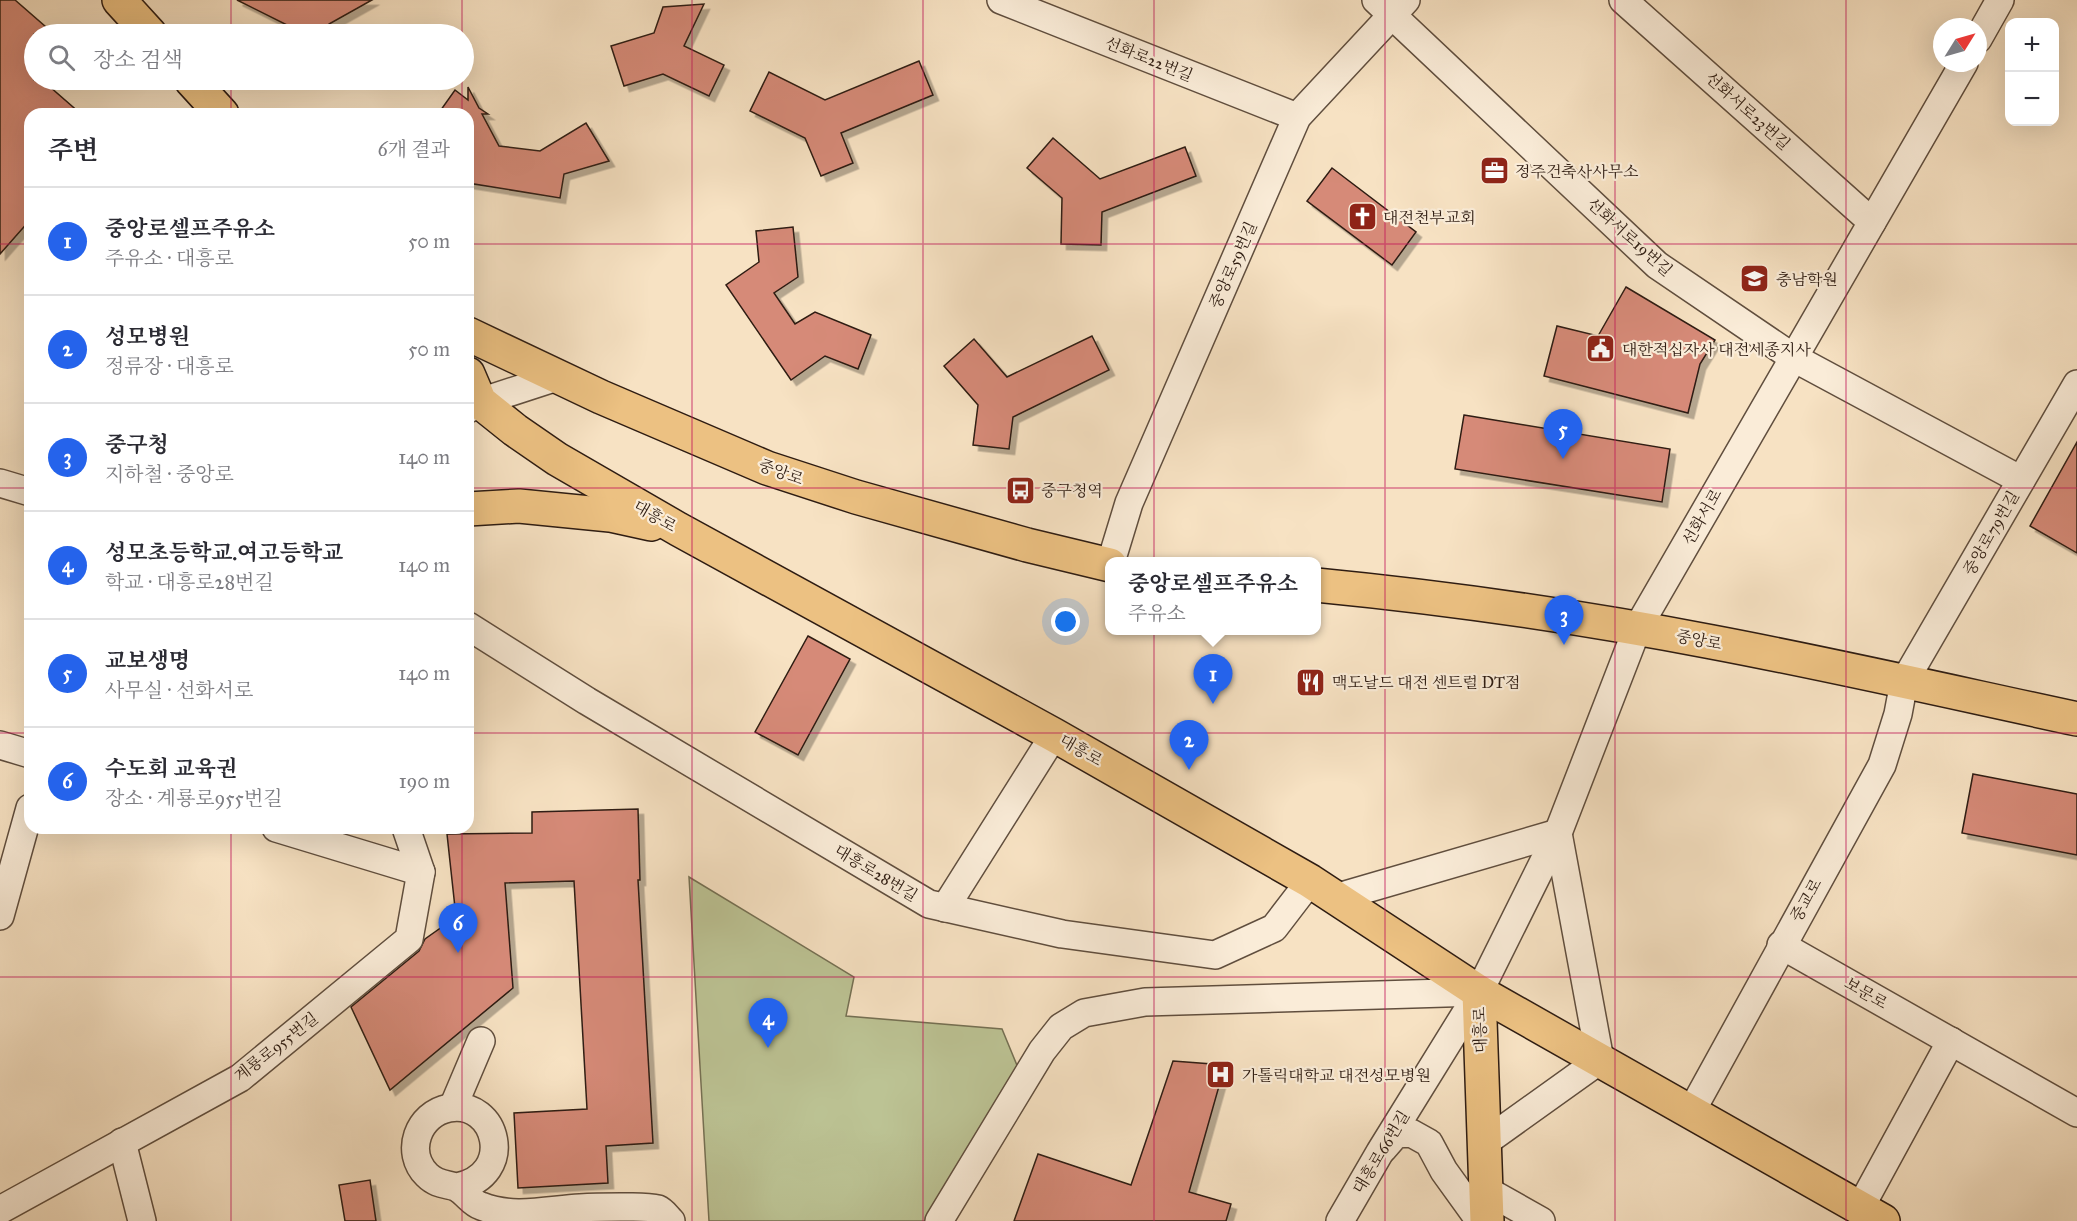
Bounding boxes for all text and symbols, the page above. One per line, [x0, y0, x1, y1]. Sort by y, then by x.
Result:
north arrow [1933, 18, 1987, 72]
map controls [2005, 18, 2059, 126]
button: + [2005, 18, 2059, 72]
search box [24, 24, 474, 90]
street label: 선화로22번길 [1102, 33, 1196, 85]
icon: search [45, 41, 78, 74]
text: 장소 검색 [93, 46, 183, 73]
street label: 선화서로23번길 [1702, 68, 1794, 154]
button: − [2005, 72, 2059, 126]
text: 주변 [48, 134, 98, 166]
text: 6개 결과 [377, 137, 450, 161]
office icon: 정주건축사사무소 [1478, 155, 1510, 187]
place label: 정주건축사사무소 [1515, 162, 1639, 181]
street label: 선화서로19번길 [1584, 194, 1676, 280]
church icon: 대전천부교회 [1346, 201, 1378, 233]
place label: 대전천부교회 [1383, 208, 1476, 227]
text: 중앙로셀프주유소 [105, 215, 275, 242]
street label: 중앙로59번길 [1205, 219, 1261, 311]
text: 1 [64, 229, 71, 253]
text: 50 m [408, 229, 450, 253]
text: 주유소 · 대흥로 [105, 246, 234, 270]
school or university icon: 충남학원 [1739, 263, 1771, 295]
place label: 충남학원 [1776, 270, 1838, 289]
text: 성모병원 [105, 323, 190, 350]
public building icon: 대한적십자사 대전세종지사 [1585, 333, 1617, 365]
text: 2 [63, 337, 72, 361]
text: 50 m [408, 337, 450, 361]
place label: 대한적십자사 대전세종지사 [1622, 340, 1811, 359]
text: 정류장 · 대흥로 [105, 354, 234, 378]
pin: 5 [1544, 410, 1582, 459]
text: 중구청 [105, 431, 169, 458]
text: 3 [64, 445, 72, 469]
text: 140 m [398, 445, 450, 469]
street label: 중앙로 [756, 455, 807, 489]
text: 지하철 · 중앙로 [105, 462, 234, 486]
bus stop icon: 중구청역 [1004, 474, 1036, 506]
place label: 중구청역 [1041, 481, 1103, 500]
street label: 선화서로 [1678, 485, 1726, 549]
street label: 중앙로79번길 [1959, 487, 2023, 579]
street label: 대흥로 [630, 496, 680, 536]
text: 성모초등학교.여고등학교 [105, 539, 343, 566]
text: 4 [62, 553, 73, 577]
text: 140 m [398, 553, 450, 577]
popup [1105, 557, 1321, 635]
text: 학교 · 대흥로28번길 [105, 570, 274, 594]
text: 중앙로셀프주유소 [1128, 570, 1298, 597]
pin: 3 [1544, 596, 1584, 645]
text: 주유소 [1128, 601, 1186, 625]
your location [1051, 607, 1080, 636]
street label: 중앙로 [1674, 626, 1724, 654]
text: 교보생명 [105, 647, 190, 674]
pin: 1 [1194, 654, 1232, 704]
text: 5 [63, 661, 72, 685]
text: 140 m [398, 661, 450, 685]
restaurant icon: 맥도날드 대전 센트럴 DT점 [1295, 666, 1327, 698]
place label: 맥도날드 대전 센트럴 DT점 [1332, 673, 1521, 692]
text: 사무실 · 선화서로 [105, 678, 253, 702]
pin: 2 [1170, 720, 1208, 770]
street label: 대흥로 [1056, 730, 1106, 770]
text: 수도회 교육권 [105, 755, 237, 782]
text: 6 [62, 769, 73, 793]
text: 190 m [399, 769, 450, 793]
text: 장소 · 계룡로955번길 [105, 786, 283, 810]
street label: 대흥로28번길 [831, 841, 921, 905]
street label: 중교로 [1786, 875, 1826, 925]
pin: 6 [438, 904, 478, 953]
street label: 보문로 [1841, 973, 1891, 1013]
pin: 4 [748, 998, 788, 1048]
street label: 대흥로 [1470, 1006, 1490, 1054]
street label: 계룡로955번길 [230, 1008, 322, 1086]
hospital icon: 가톨릭대학교 대전성모병원 [1205, 1059, 1237, 1091]
place label: 가톨릭대학교 대전성모병원 [1242, 1066, 1431, 1085]
street label: 대흥로66번길 [1349, 1107, 1413, 1197]

